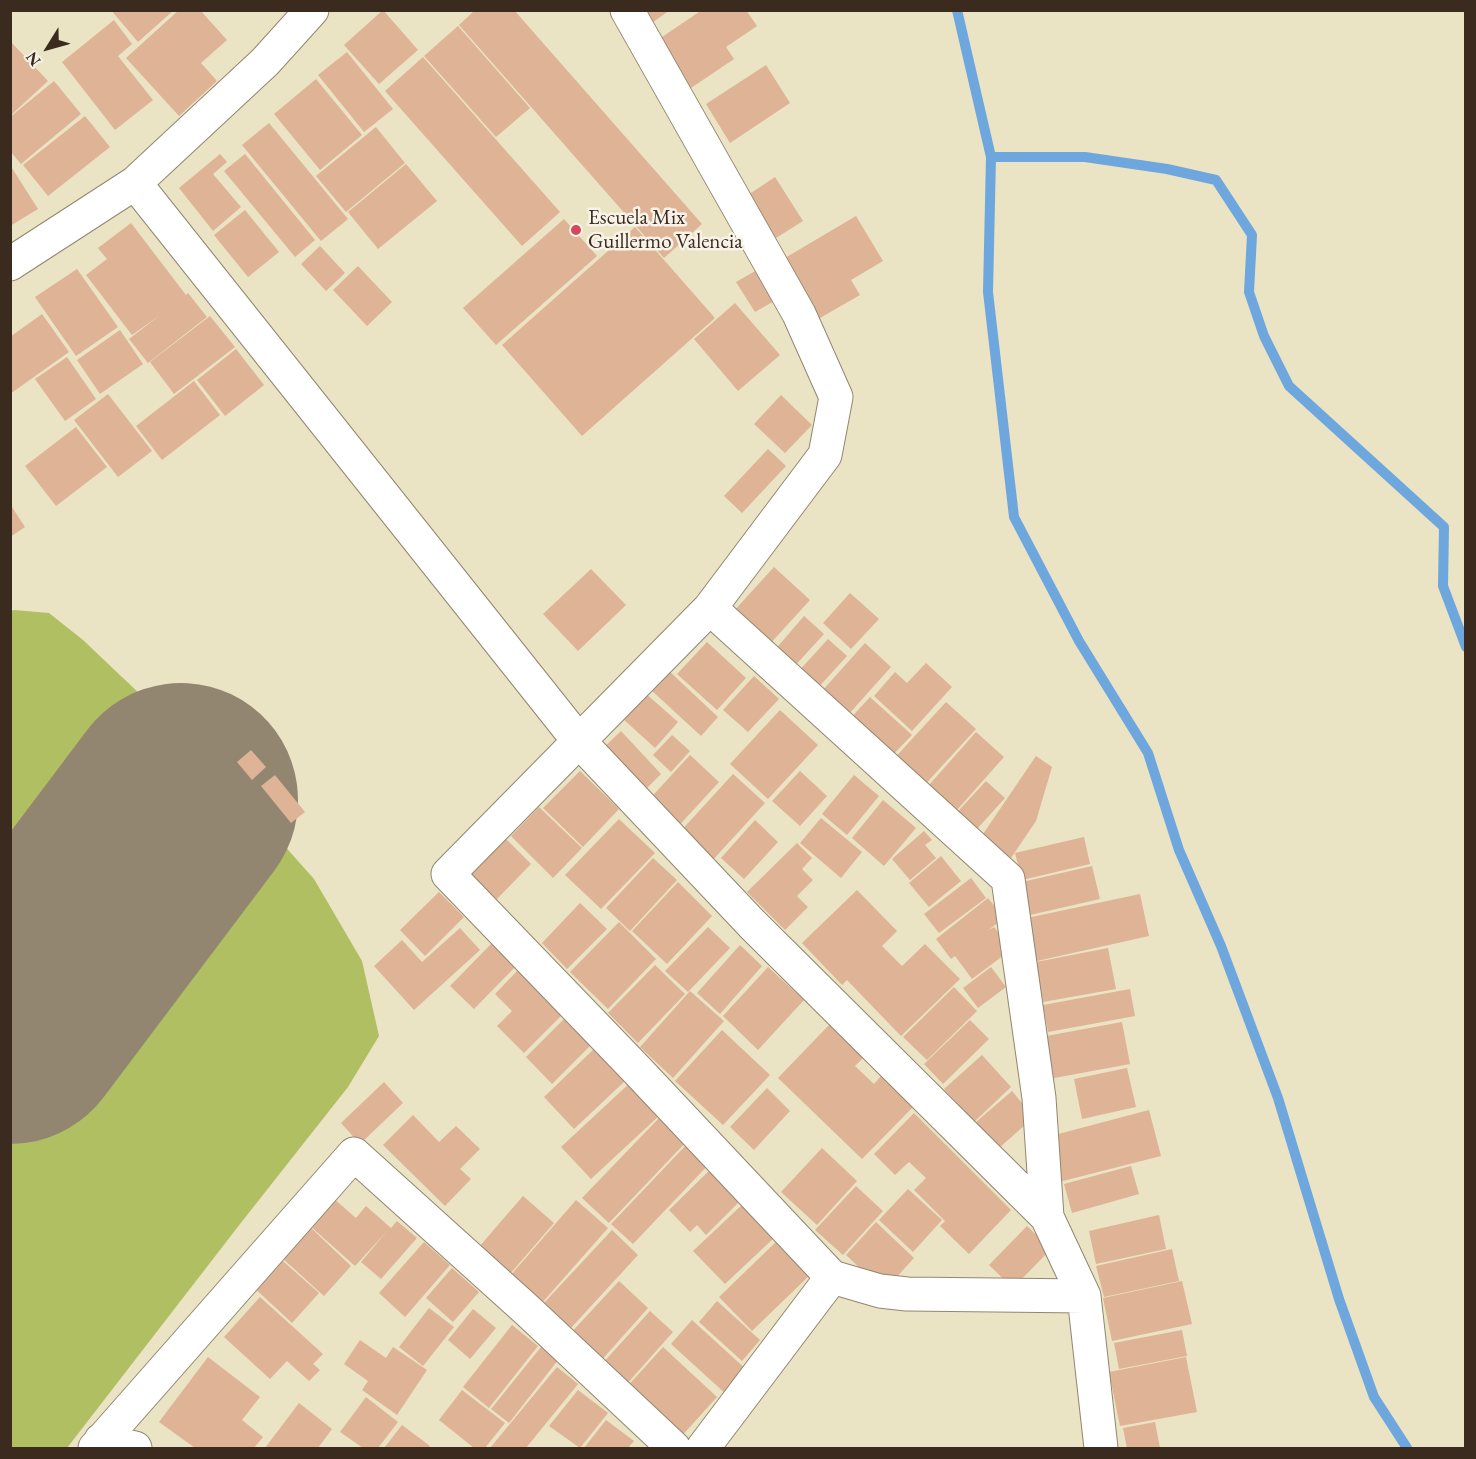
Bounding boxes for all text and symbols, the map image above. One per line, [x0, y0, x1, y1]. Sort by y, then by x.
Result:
north arrow [18, 18, 78, 78]
text: N [21, 48, 46, 71]
place label: Escuela Mix Guillermo Valencia [588, 205, 743, 255]
marker: Escuela Mix Guillermo Valencia [569, 223, 583, 237]

